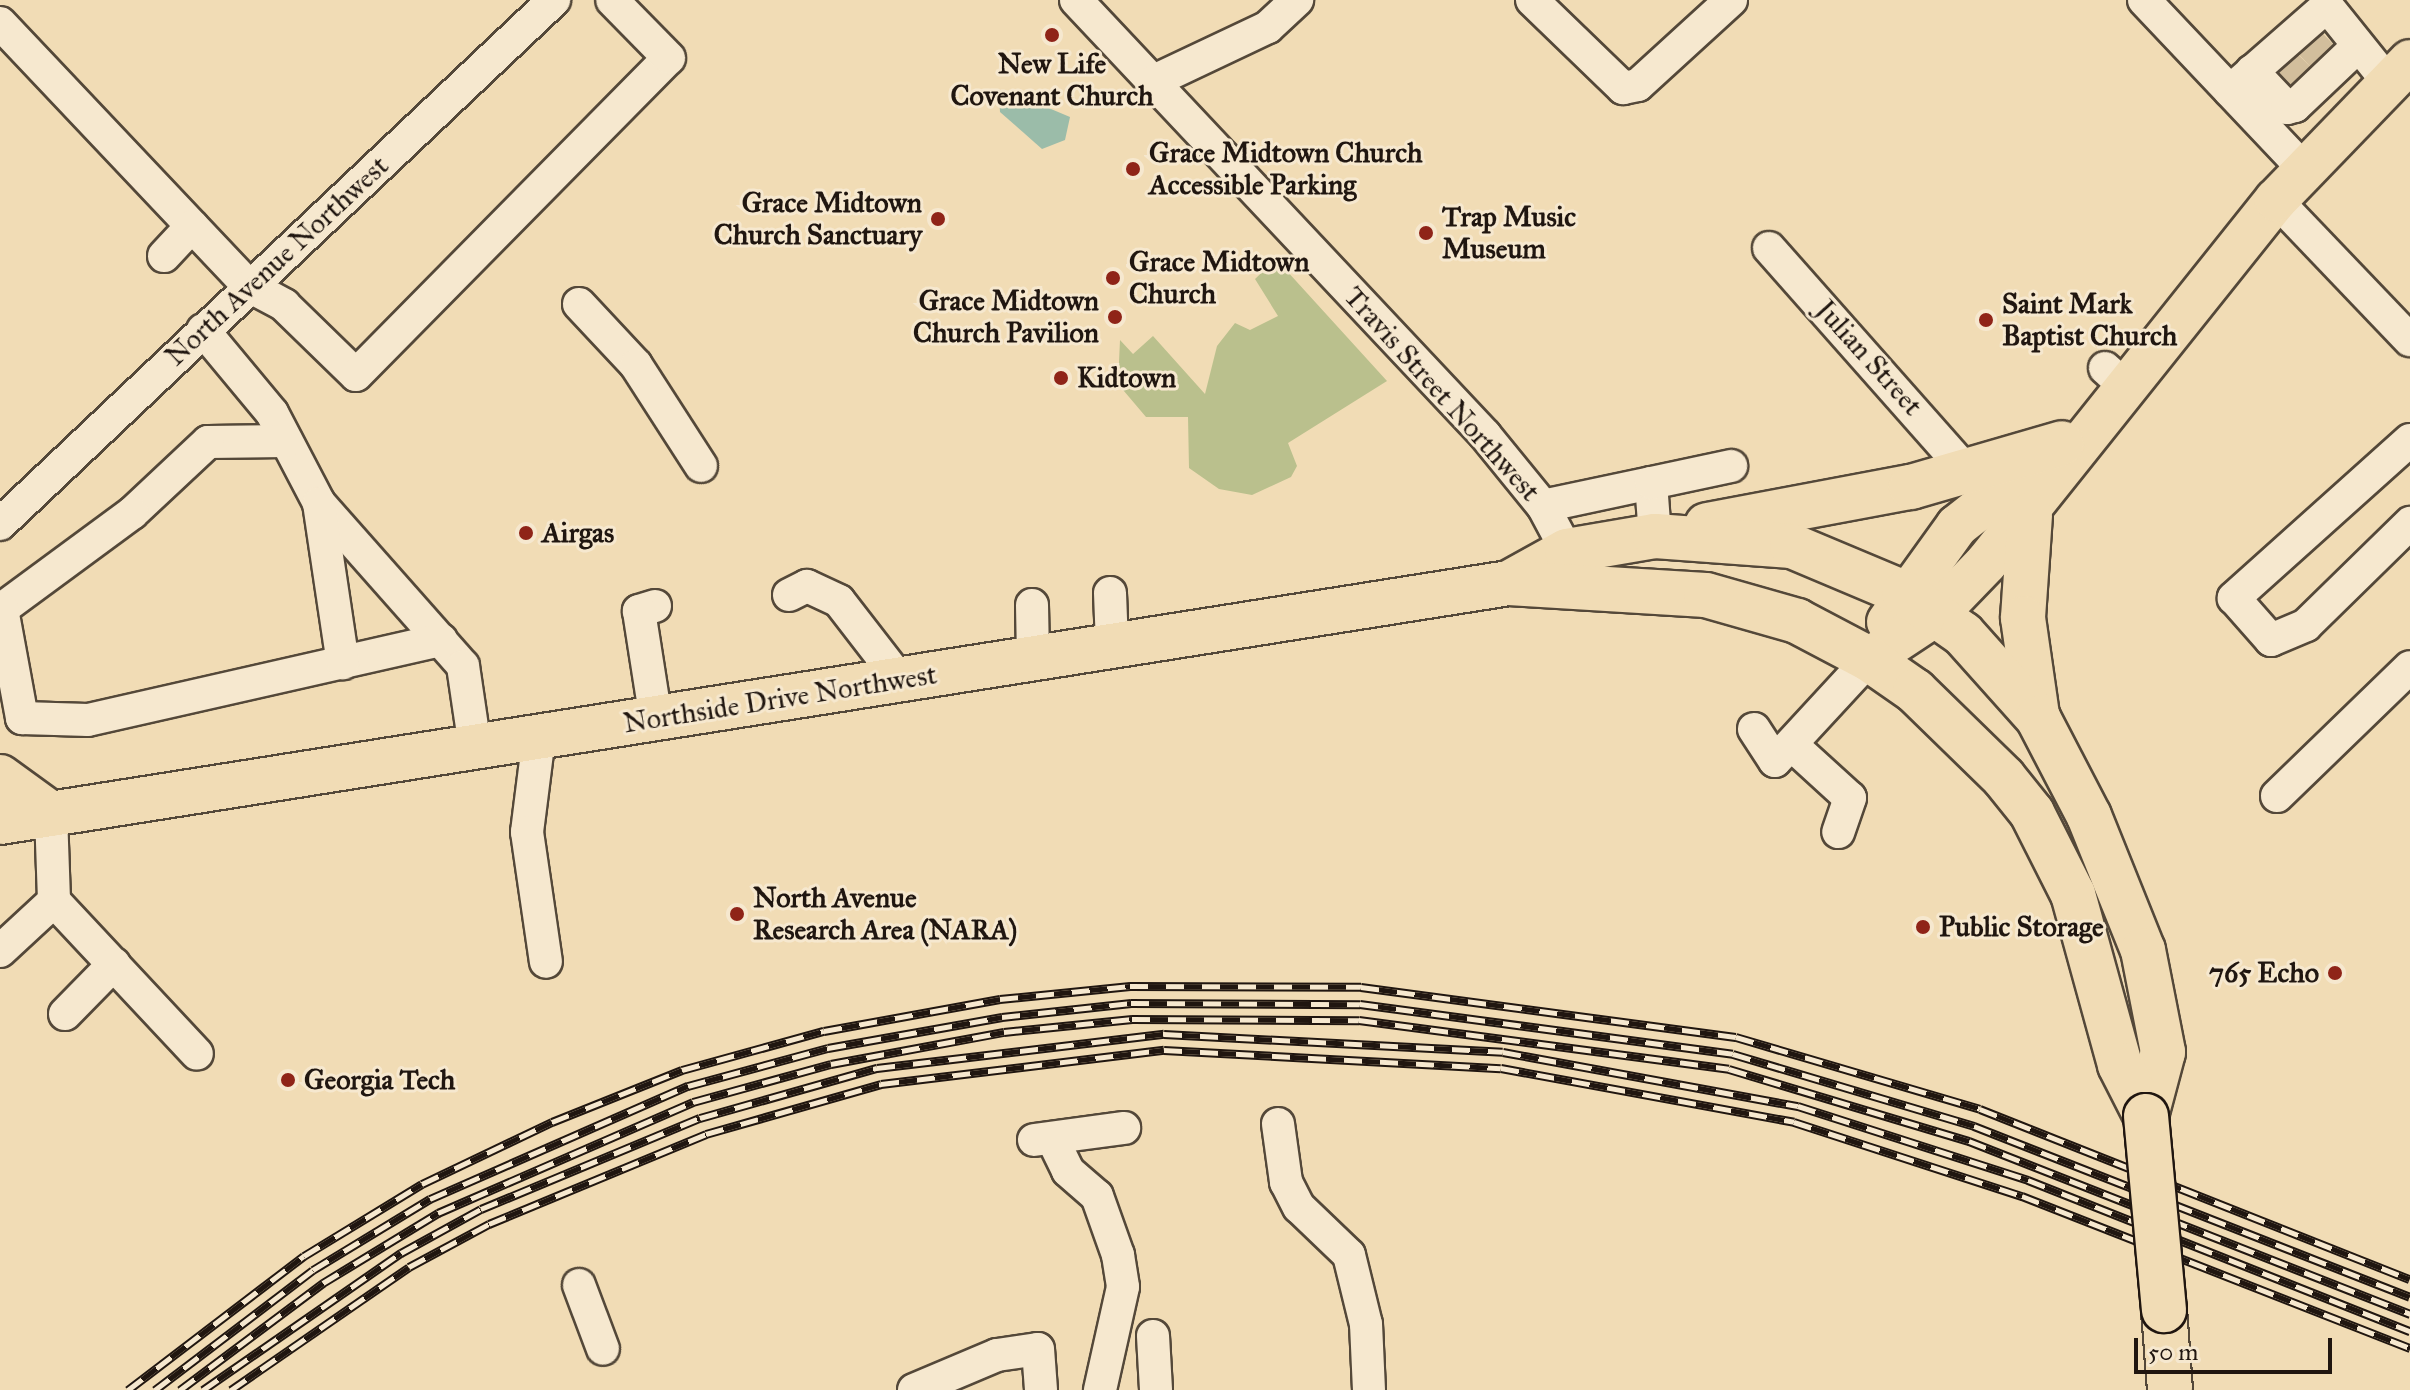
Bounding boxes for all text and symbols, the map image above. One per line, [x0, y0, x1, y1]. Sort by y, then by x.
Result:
marker: New Life Covenant Church [1043, 26, 1061, 44]
place label: New Life Covenant Church [950, 47, 1154, 113]
place label: Grace Midtown Church Accessible Parking [1149, 136, 1423, 202]
street label: North Avenue Northwest [159, 149, 395, 373]
marker: Grace Midtown Church Accessible Parking [1124, 160, 1142, 178]
place label: Grace Midtown Church Sanctuary [714, 186, 922, 252]
place label: Trap Music Museum [1442, 200, 1576, 266]
marker: Grace Midtown Church Sanctuary [929, 210, 947, 228]
marker: Trap Music Museum [1417, 224, 1435, 242]
place label: Grace Midtown Church [1129, 245, 1309, 311]
marker: Grace Midtown Church [1104, 269, 1122, 287]
street label: Travis Street Northwest [1337, 280, 1547, 508]
place label: Grace Midtown Church Pavilion [913, 284, 1099, 350]
place label: Saint Mark Baptist Church [2002, 287, 2177, 353]
street label: Julian Street [1809, 293, 1929, 423]
marker: Grace Midtown Church Pavilion [1106, 308, 1124, 326]
marker: Saint Mark Baptist Church [1977, 311, 1995, 329]
place label: Kidtown [1077, 361, 1176, 395]
marker: Kidtown [1052, 369, 1070, 387]
place label: Airgas [542, 516, 614, 550]
marker: Airgas [517, 524, 535, 542]
street label: Northside Drive Northwest [621, 658, 939, 740]
place label: North Avenue Research Area (NARA) [753, 881, 1017, 947]
marker: North Avenue Research Area (NARA) [728, 905, 746, 923]
place label: Public Storage [1939, 910, 2104, 944]
marker: Public Storage [1914, 918, 1932, 936]
place label: 765 Echo [2209, 956, 2319, 990]
marker: 765 Echo [2326, 964, 2344, 982]
place label: Georgia Tech [304, 1063, 455, 1097]
marker: Georgia Tech [279, 1071, 297, 1089]
scale bar [2138, 1322, 2336, 1372]
text: 50 m [2148, 1337, 2198, 1367]

